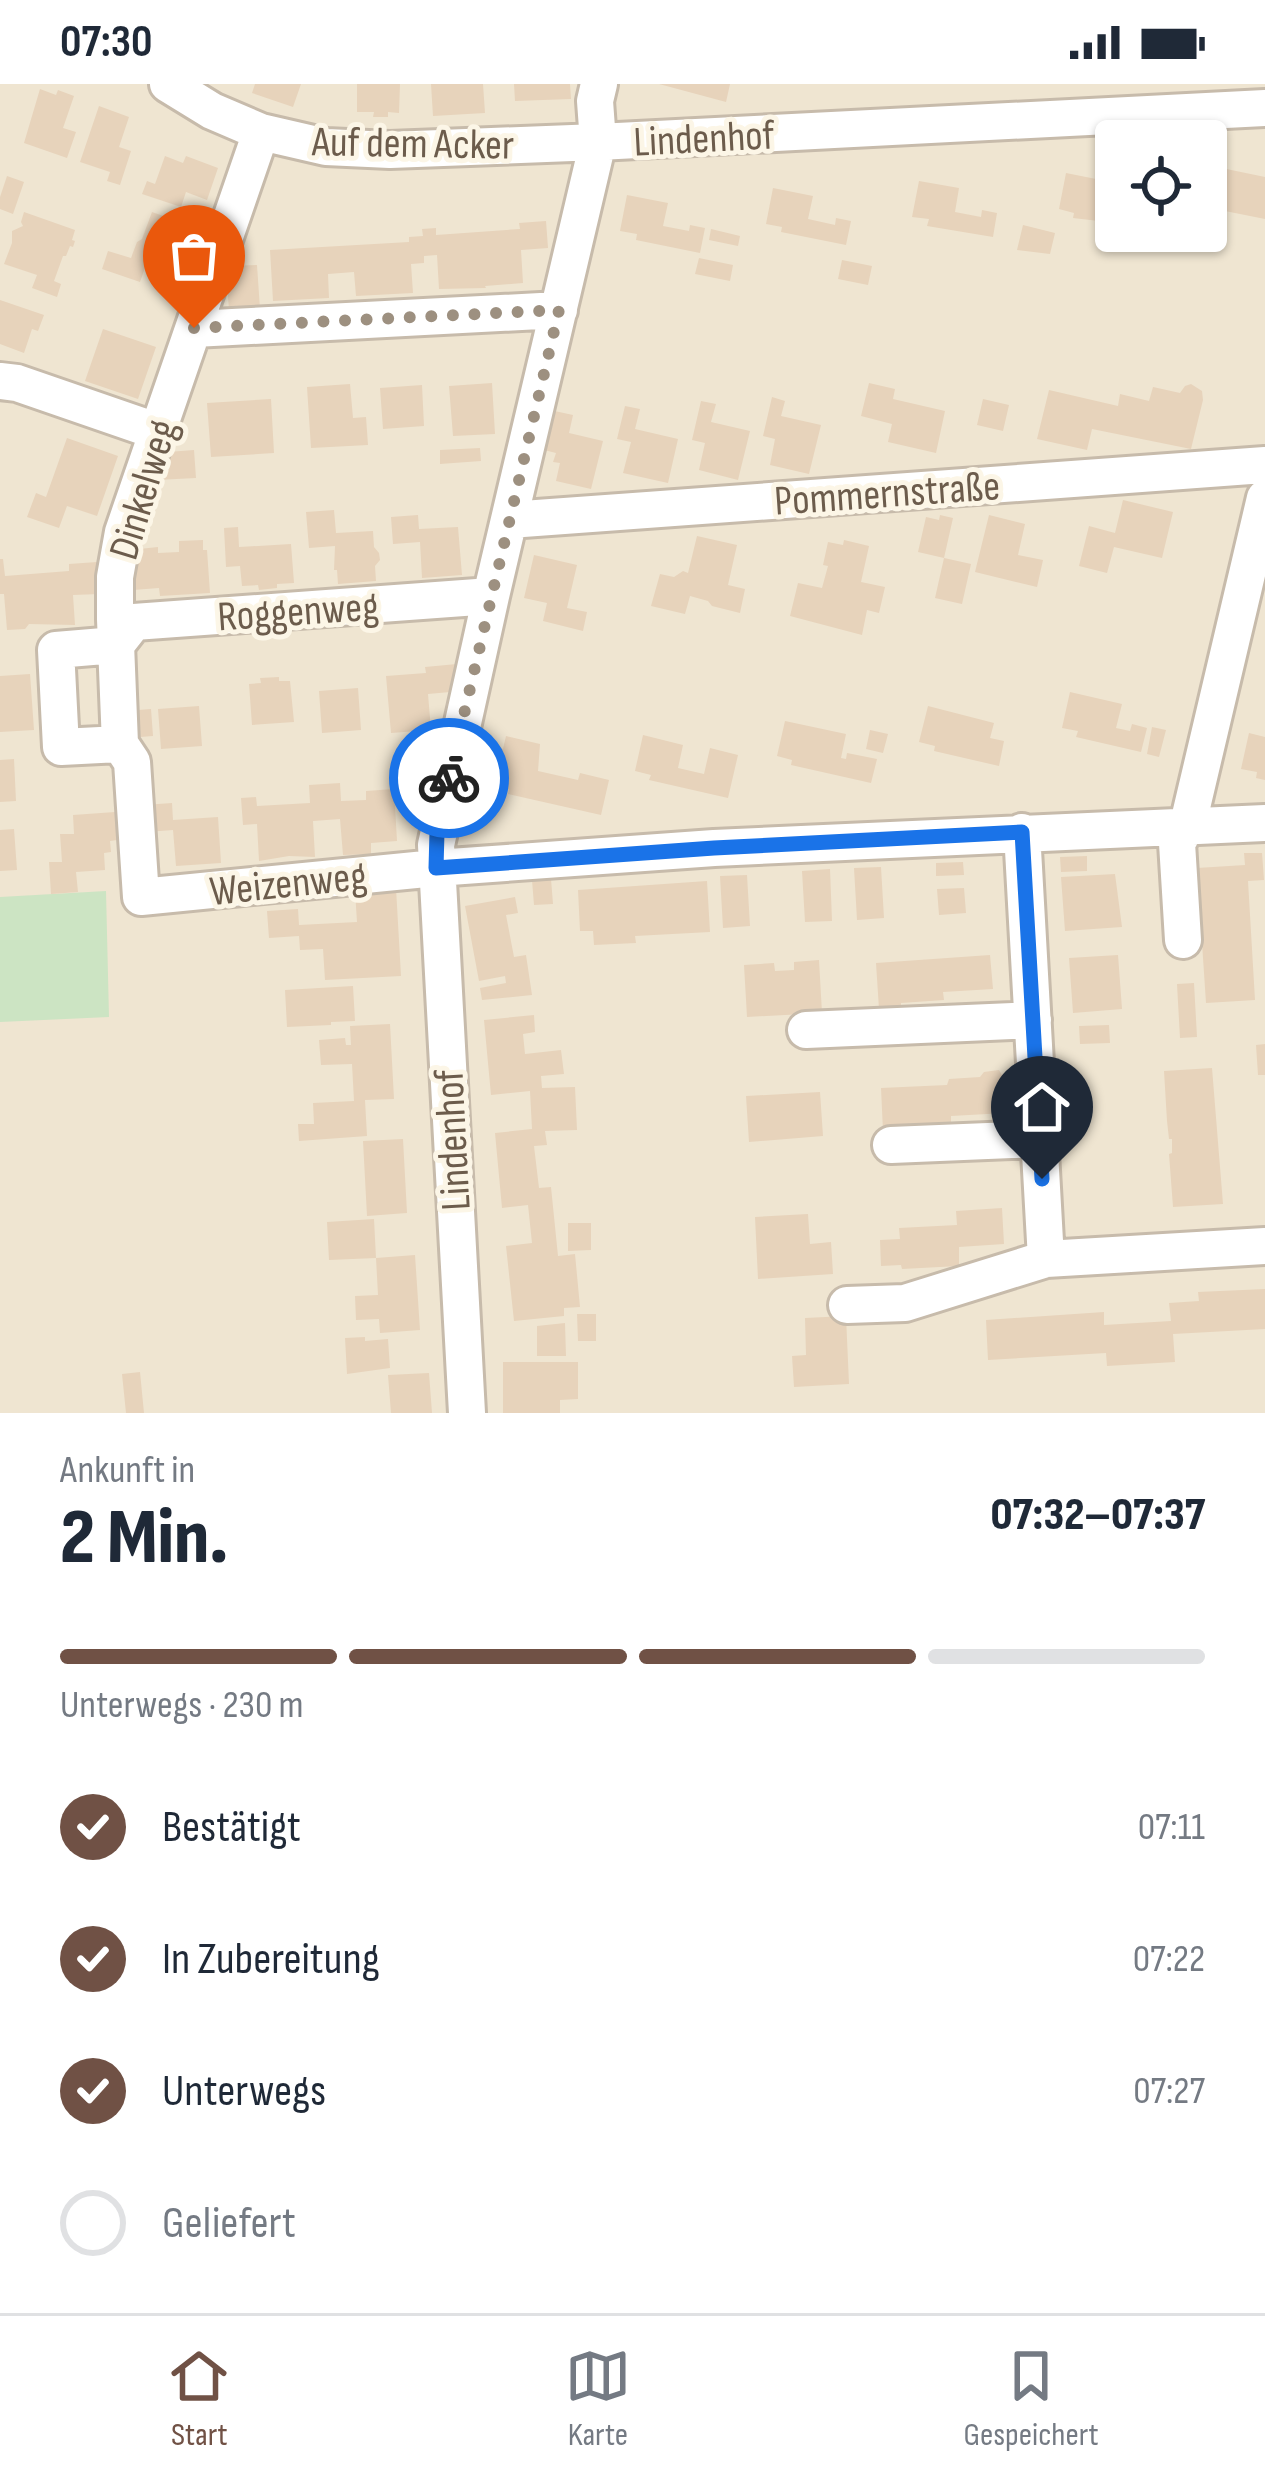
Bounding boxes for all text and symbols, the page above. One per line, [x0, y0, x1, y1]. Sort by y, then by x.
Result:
text: 07:30 [60, 15, 152, 70]
street label: Lindenhof [632, 110, 777, 169]
street label: Auf dem Acker [310, 117, 514, 172]
map controls [1095, 120, 1227, 252]
button: locate [1095, 120, 1227, 252]
pin [143, 205, 245, 328]
icon: bag [161, 223, 227, 289]
street label: Dinkelweg [99, 414, 190, 566]
street label: Pommernstraße [773, 461, 1002, 528]
street label: Roggenweg [216, 581, 380, 644]
courier [389, 718, 509, 838]
icon: bike [416, 745, 482, 811]
street label: Weizenweg [207, 851, 369, 918]
pin [991, 1056, 1093, 1179]
street label: Lindenhof [424, 1067, 483, 1212]
icon: home [1009, 1074, 1075, 1140]
text: Ankunft in [60, 1447, 195, 1494]
text: 07:32–07:37 [990, 1488, 1205, 1543]
text: 2 Min. [60, 1492, 229, 1585]
text: Unterwegs · 230 m [60, 1682, 304, 1729]
icon: check [60, 1794, 126, 1860]
text: Bestätigt [162, 1800, 301, 1855]
text: 07:11 [1138, 1804, 1205, 1851]
icon: check [60, 1926, 126, 1992]
text: In Zubereitung [162, 1932, 380, 1987]
text: 07:22 [1133, 1936, 1205, 1983]
icon: check [60, 2058, 126, 2124]
text: Unterwegs [162, 2064, 326, 2119]
text: 07:27 [1133, 2068, 1205, 2115]
text: Geliefert [162, 2196, 296, 2251]
tab: Start [166, 2343, 232, 2455]
tab: Karte [565, 2343, 631, 2455]
tab: Gespeichert [963, 2343, 1099, 2455]

